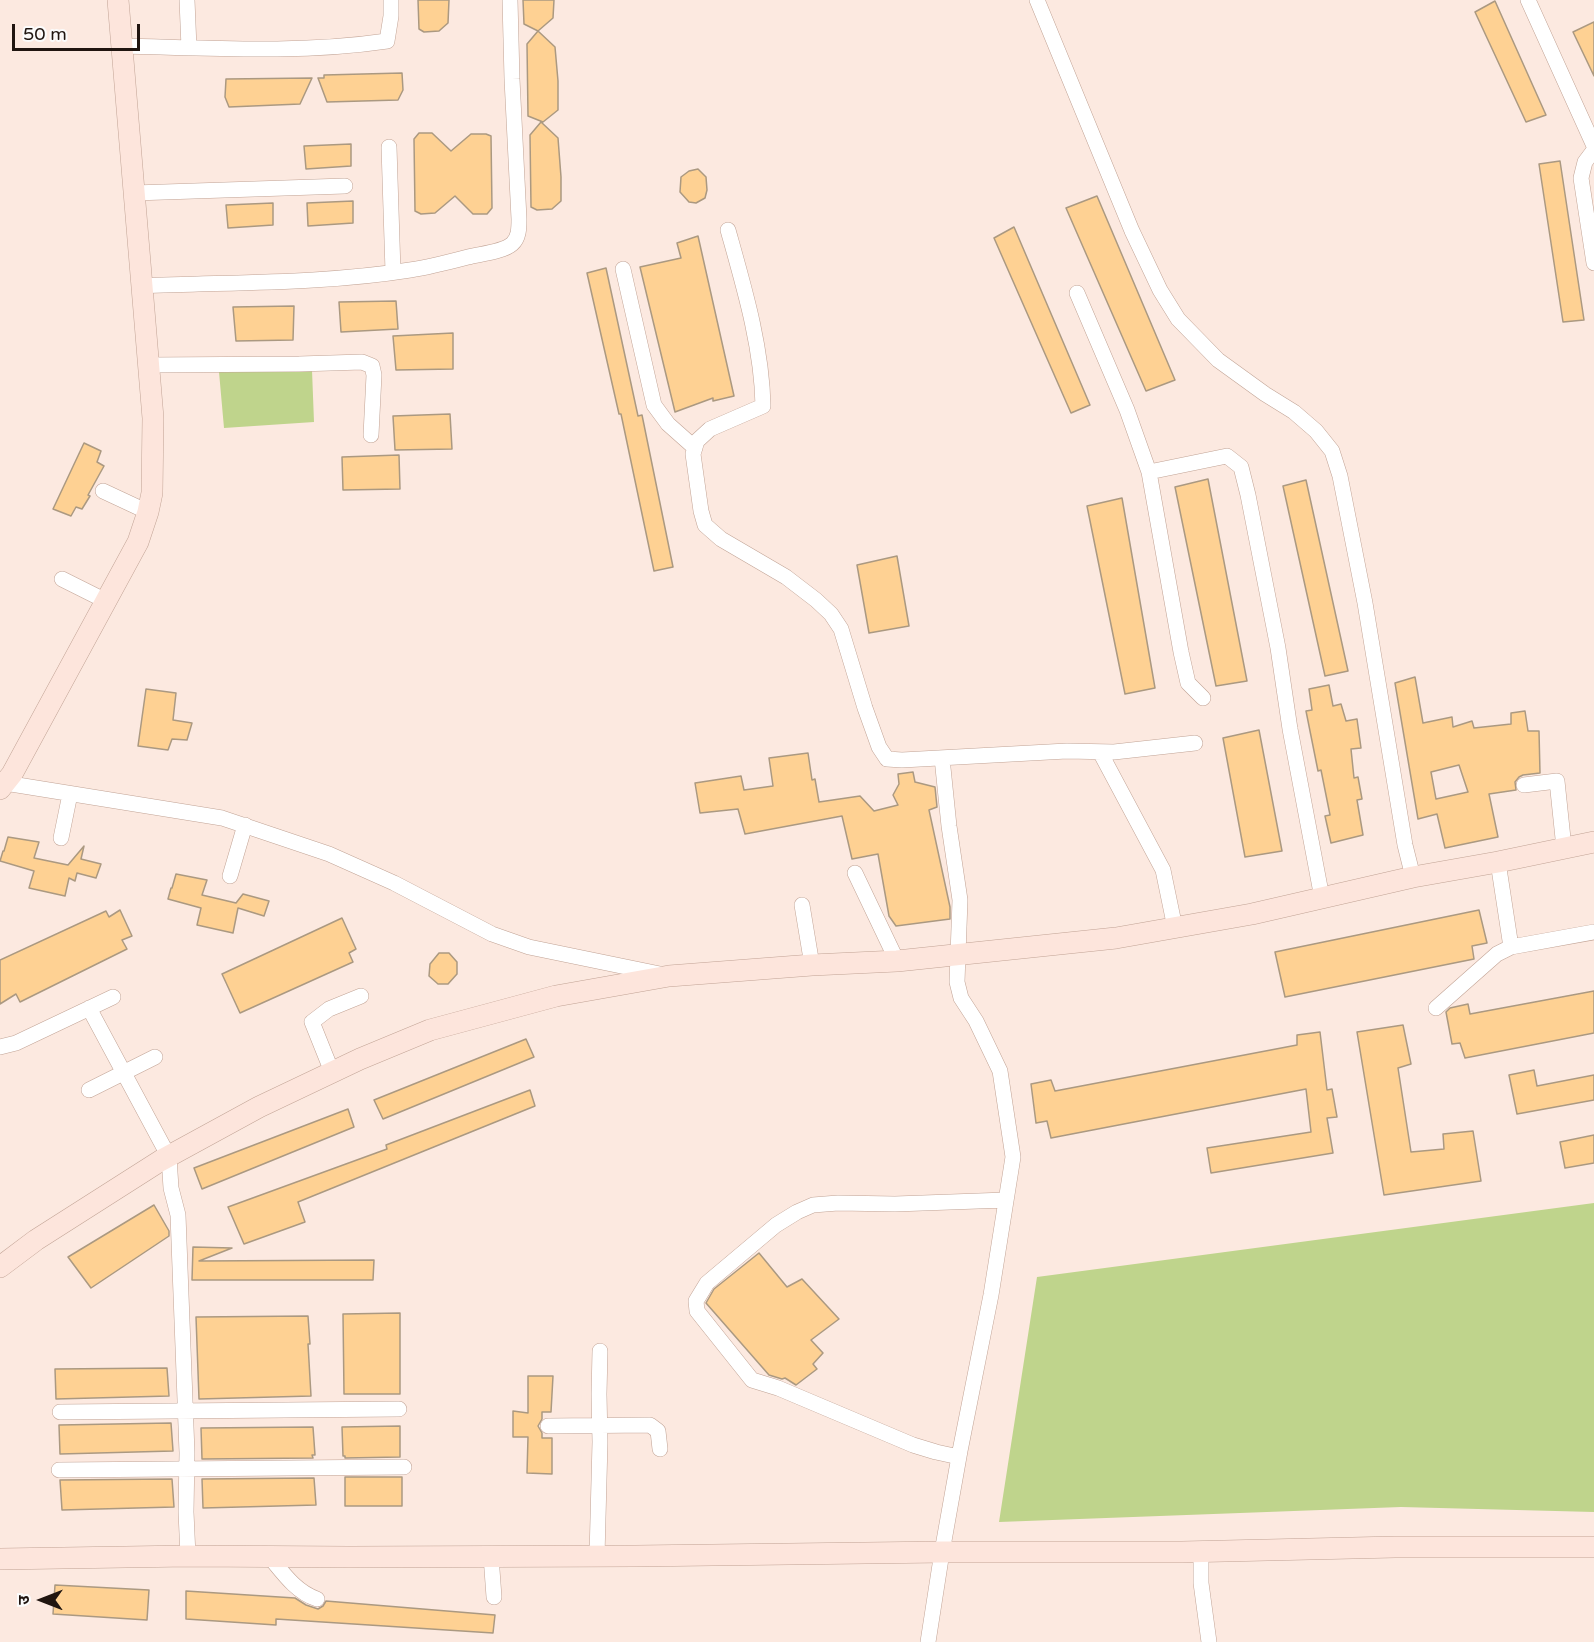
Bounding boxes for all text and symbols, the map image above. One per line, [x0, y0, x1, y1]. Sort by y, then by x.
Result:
scale bar [15, 12, 142, 50]
text: 50 m [23, 23, 67, 45]
north arrow [12, 1570, 72, 1630]
text: उ [14, 1595, 34, 1605]

